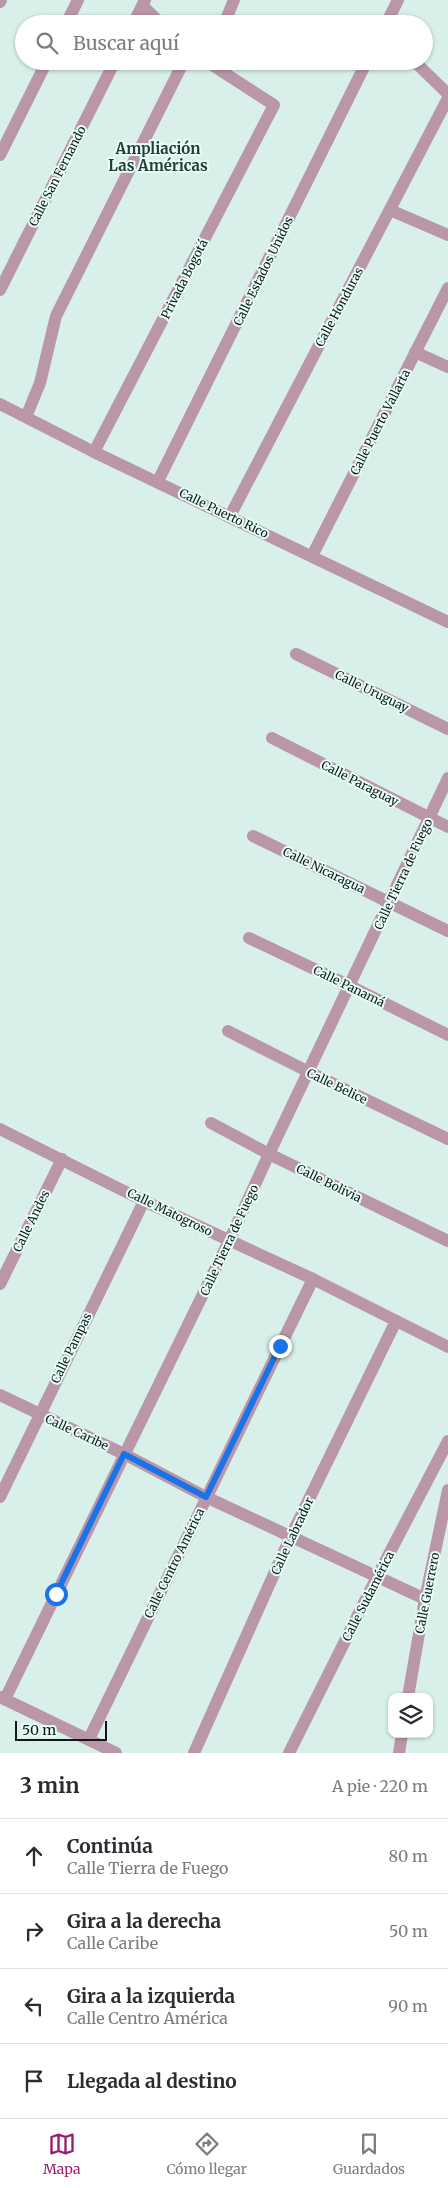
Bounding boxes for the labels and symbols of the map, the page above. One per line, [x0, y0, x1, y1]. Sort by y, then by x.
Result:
street label: Calle San Fernando [25, 123, 89, 229]
district label: Ampliación Las Américas [108, 139, 208, 175]
street label: Calle Estados Unidos [230, 214, 296, 328]
street label: Privada Bogotá [157, 236, 211, 321]
street label: Calle Honduras [312, 265, 366, 349]
street label: Calle Puerto Vallarta [347, 366, 413, 477]
street label: Calle Puerto Rico [177, 485, 271, 541]
street label: Calle Uruguay [333, 667, 411, 715]
street label: Calle Paraguay [319, 757, 401, 809]
street label: Calle Tierra de Fuego [371, 816, 435, 932]
street label: Calle Nicaragua [281, 844, 368, 897]
street label: Calle Panamá [311, 962, 388, 1010]
street label: Calle Belice [304, 1065, 370, 1107]
street label: Calle Bolivia [294, 1161, 365, 1206]
street label: Calle Tierra de Fuego [197, 1182, 261, 1298]
street label: Calle Matogroso [125, 1185, 215, 1239]
street label: Calle Andes [10, 1188, 52, 1254]
street label: Calle Pampas [47, 1310, 95, 1386]
route end [269, 1335, 292, 1358]
street label: Calle Caribe [43, 1411, 111, 1453]
street label: Calle Labrador [268, 1494, 317, 1577]
street label: Calle Centro América [141, 1505, 207, 1621]
street label: Calle Sudamérica [339, 1548, 397, 1644]
street label: Calle Guerrero [412, 1551, 442, 1635]
route start [45, 1583, 68, 1606]
scale bar [15, 1718, 108, 1741]

